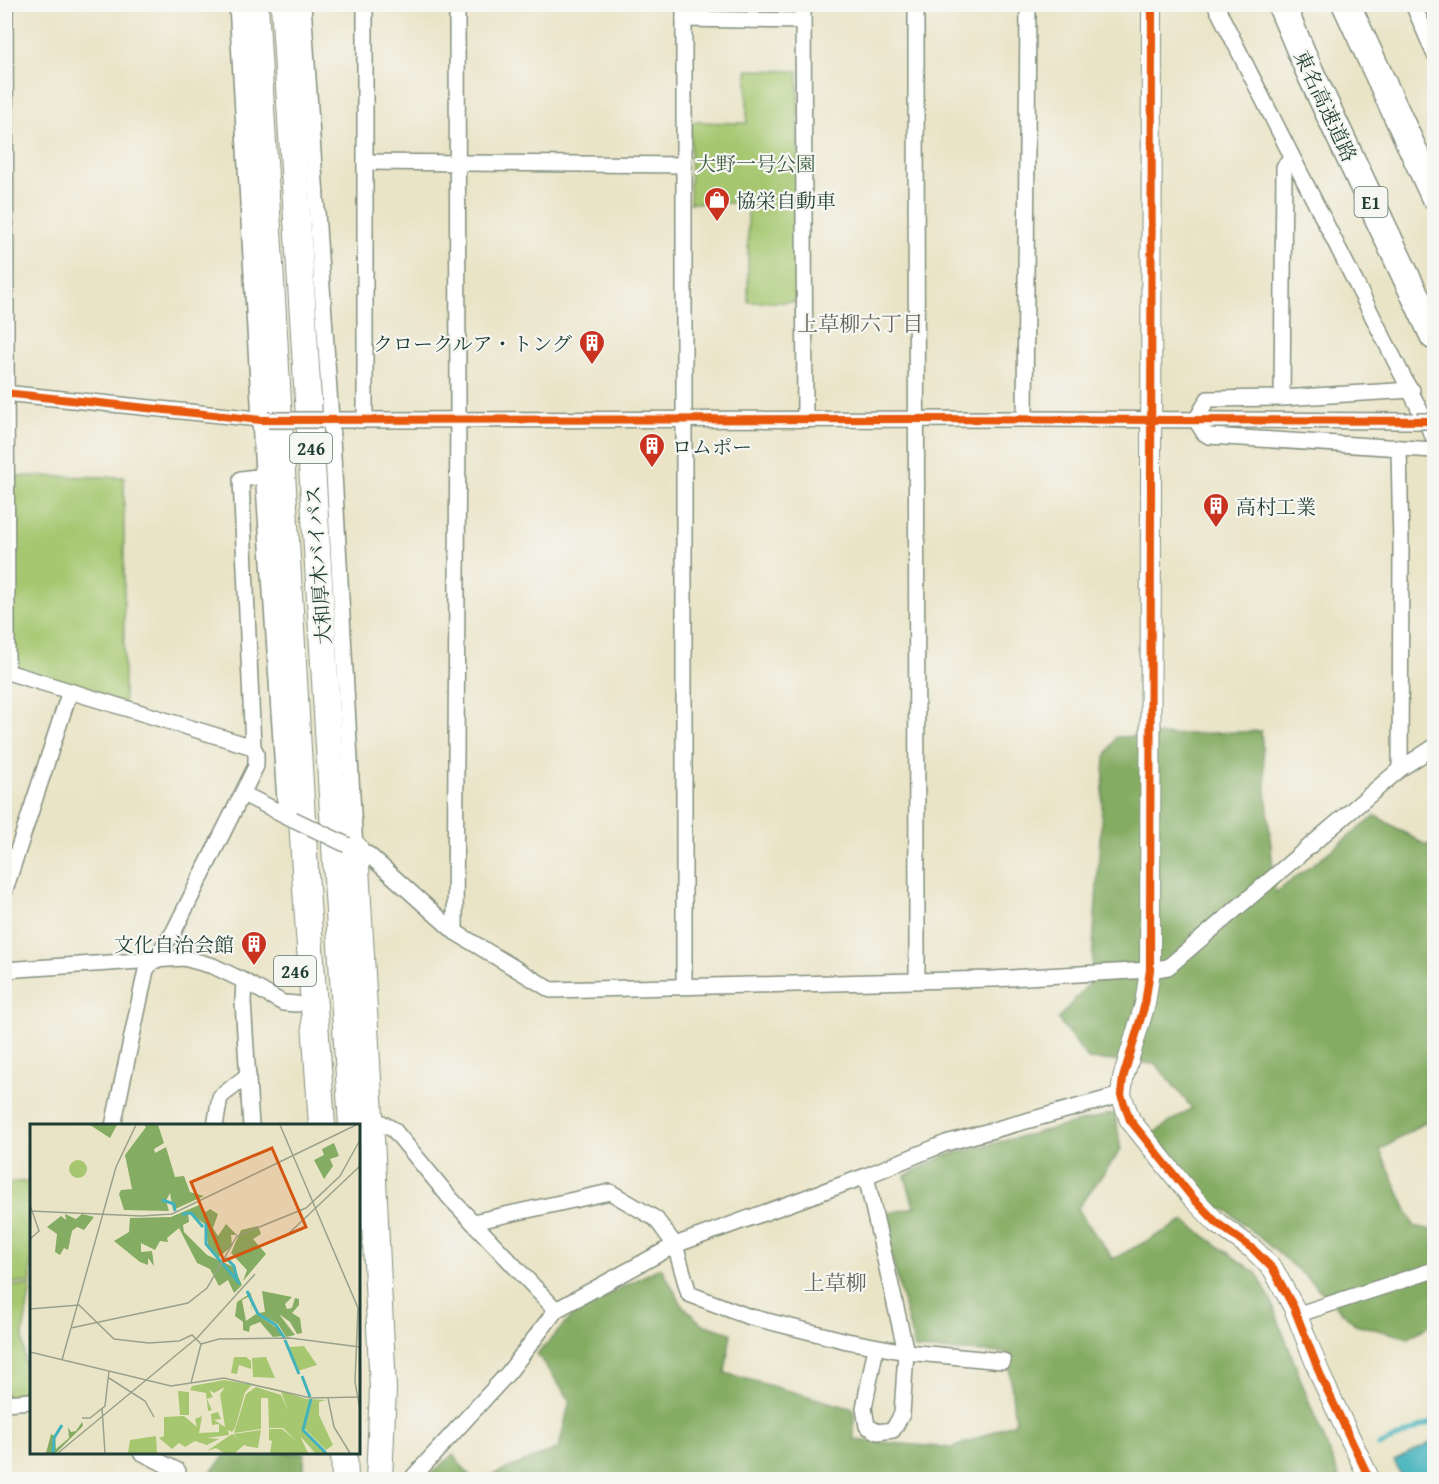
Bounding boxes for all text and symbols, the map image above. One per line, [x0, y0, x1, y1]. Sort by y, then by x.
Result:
street label: 東名高速道路 [1288, 45, 1364, 167]
park label: 大野一号公園 [696, 149, 816, 178]
shop icon: 協栄自動車 [702, 185, 732, 223]
place label: 協栄自動車 [736, 186, 836, 215]
road number: E1 [1354, 187, 1388, 217]
district label: 上草柳六丁目 [797, 308, 923, 339]
building icon: クロークルア・トング [577, 328, 607, 366]
place label: クロークルア・トング [373, 329, 572, 358]
building icon: ロムポー [637, 431, 667, 469]
place label: ロムポー [672, 432, 752, 461]
road number: 246 [290, 433, 332, 463]
street label: 大和厚木バイパス [298, 484, 338, 646]
building icon: 高村工業 [1201, 491, 1231, 529]
place label: 高村工業 [1236, 492, 1316, 521]
building icon: 文化自治会館 [239, 929, 269, 967]
place label: 文化自治会館 [114, 930, 234, 959]
road number: 246 [274, 956, 316, 986]
inset map [30, 1124, 360, 1454]
district label: 上草柳 [804, 1267, 867, 1298]

